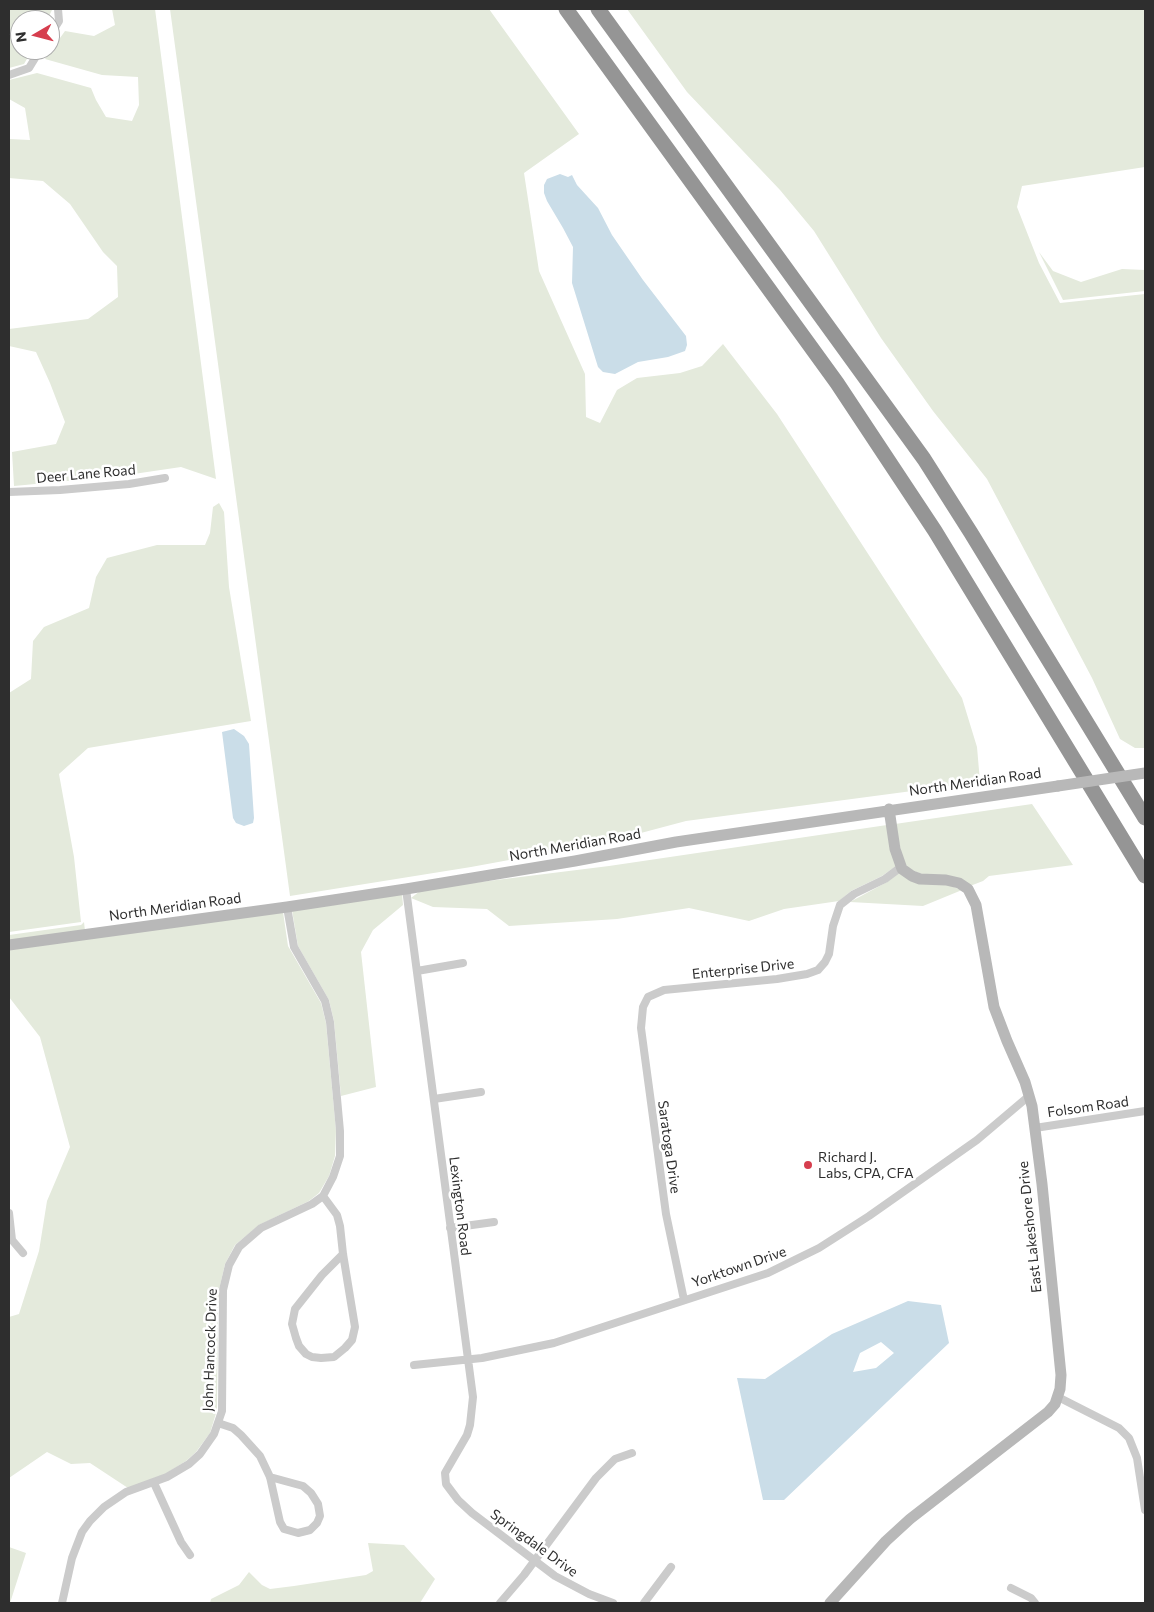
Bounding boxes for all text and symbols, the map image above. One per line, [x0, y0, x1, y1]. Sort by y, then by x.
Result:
north arrow [10, 10, 60, 60]
text: N [11, 31, 30, 43]
street label: Deer Lane Road [36, 461, 136, 487]
street label: North Meridian Road [908, 764, 1042, 800]
street label: North Meridian Road [508, 825, 642, 865]
street label: North Meridian Road [108, 889, 242, 925]
street label: Enterprise Drive [691, 955, 795, 983]
street label: Folsom Road [1046, 1093, 1130, 1121]
street label: Saratoga Drive [654, 1099, 684, 1195]
place label: Richard J. Labs, CPA, CFA [818, 1149, 914, 1182]
street label: Lexington Road [446, 1156, 474, 1256]
marker: Richard J. Labs, CPA, CFA [802, 1159, 814, 1171]
street label: East Lakeshore Drive [1015, 1160, 1045, 1294]
street label: Yorktown Drive [690, 1243, 788, 1291]
street label: John Hancock Drive [199, 1288, 221, 1412]
street label: Springdale Drive [487, 1506, 581, 1580]

